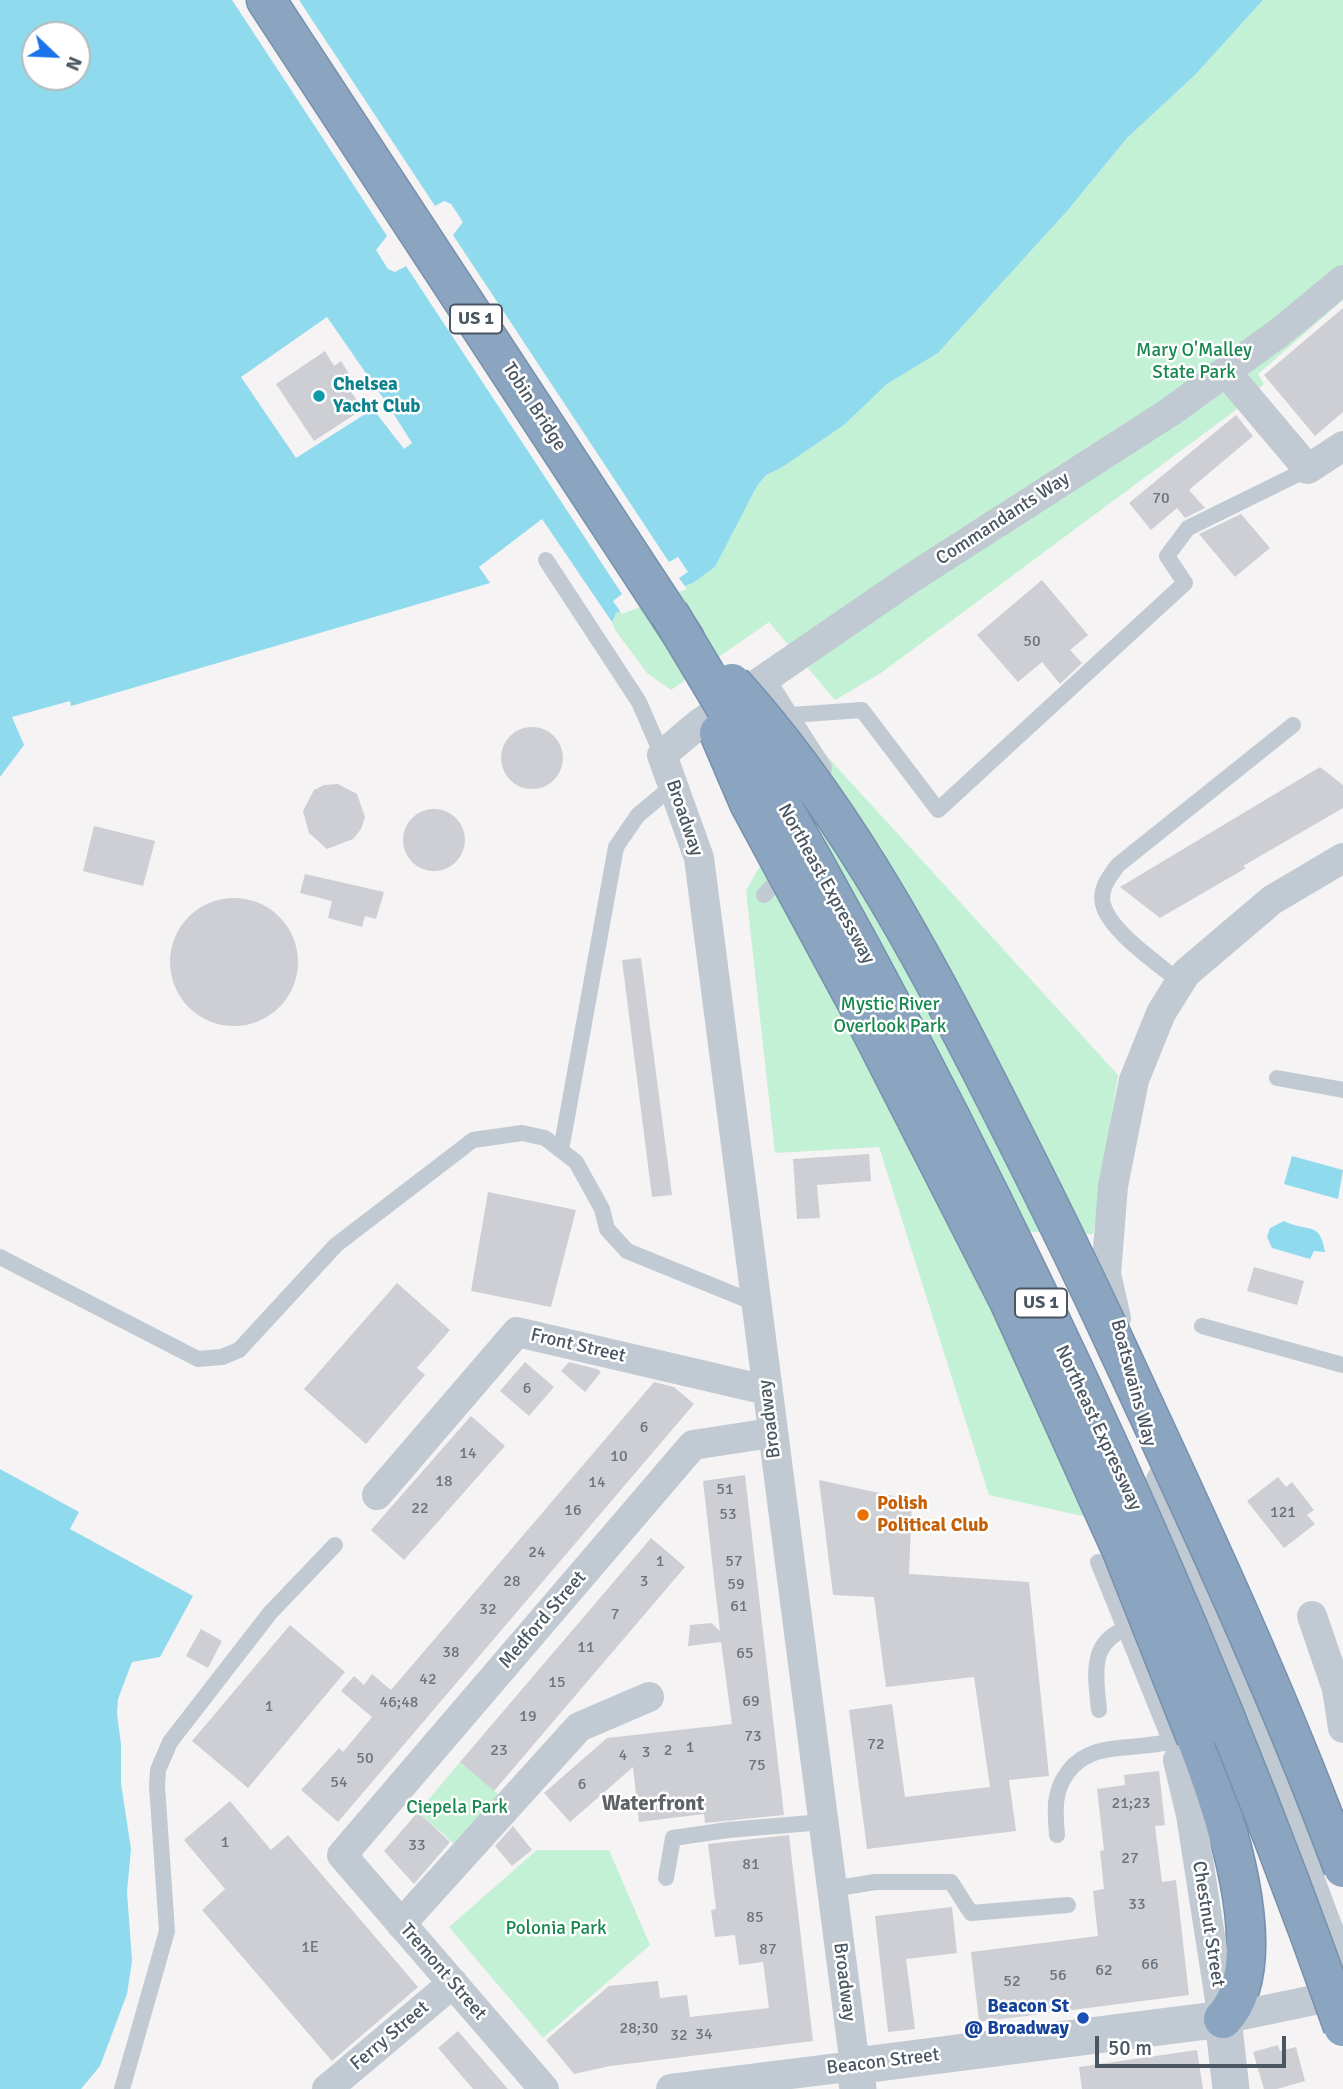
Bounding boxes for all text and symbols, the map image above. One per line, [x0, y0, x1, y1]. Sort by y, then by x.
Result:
north arrow [21, 21, 91, 91]
text: N [60, 53, 87, 74]
road number: US 1 [450, 304, 502, 334]
park label: Mary O'Malley State Park [1136, 340, 1252, 384]
street label: Tobin Bridge [497, 359, 571, 455]
place label: Chelsea Yacht Club [333, 374, 421, 418]
marker: Chelsea Yacht Club [311, 388, 327, 404]
street label: Commandants Way [932, 467, 1074, 571]
house number: 70 [1152, 489, 1170, 509]
house number: 50 [1023, 632, 1041, 652]
street label: Broadway [660, 777, 708, 859]
street label: Northeast Expressway [772, 800, 880, 968]
park label: Mystic River Overlook Park [834, 994, 946, 1038]
road number: US 1 [1015, 1288, 1067, 1318]
street label: Boatswains Way [1105, 1317, 1161, 1449]
street label: Front Street [528, 1324, 628, 1368]
street label: Northeast Expressway [1050, 1342, 1146, 1514]
street label: Broadway [754, 1378, 786, 1460]
house number: 6 [523, 1379, 531, 1399]
house number: 6 [640, 1418, 648, 1438]
house number: 14 [459, 1444, 477, 1464]
house number: 10 [610, 1447, 628, 1467]
house number: 18 [435, 1472, 453, 1492]
house number: 14 [588, 1473, 606, 1493]
house number: 51 [716, 1480, 734, 1500]
place label: Polish Political Club [877, 1493, 989, 1537]
house number: 22 [411, 1499, 429, 1519]
house number: 16 [564, 1501, 582, 1521]
house number: 121 [1270, 1503, 1296, 1523]
house number: 53 [719, 1505, 737, 1525]
marker: Polish Political Club [855, 1507, 871, 1523]
house number: 24 [528, 1543, 546, 1563]
house number: 1 [656, 1552, 664, 1572]
house number: 57 [725, 1552, 743, 1572]
street label: Medford Street [495, 1567, 591, 1673]
house number: 28 [503, 1572, 521, 1592]
house number: 3 [640, 1572, 648, 1592]
house number: 59 [727, 1575, 745, 1595]
house number: 61 [730, 1597, 748, 1617]
house number: 32 [479, 1600, 497, 1620]
house number: 7 [611, 1605, 619, 1625]
house number: 11 [577, 1638, 595, 1658]
house number: 38 [442, 1643, 460, 1663]
house number: 65 [736, 1644, 754, 1664]
house number: 42 [419, 1670, 437, 1690]
house number: 15 [548, 1673, 566, 1693]
house number: 69 [742, 1692, 760, 1712]
house number: 46;48 [380, 1693, 418, 1713]
house number: 1 [265, 1697, 273, 1717]
house number: 19 [519, 1707, 537, 1727]
house number: 73 [744, 1727, 762, 1747]
house number: 72 [867, 1735, 885, 1755]
house number: 1 [686, 1738, 694, 1758]
house number: 23 [490, 1741, 508, 1761]
house number: 2 [664, 1741, 672, 1761]
house number: 3 [642, 1743, 650, 1763]
house number: 4 [619, 1746, 627, 1766]
house number: 50 [356, 1749, 374, 1769]
house number: 75 [748, 1756, 766, 1776]
house number: 54 [330, 1773, 348, 1793]
house number: 6 [578, 1775, 586, 1795]
district label: Waterfront [602, 1791, 704, 1817]
house number: 21;23 [1112, 1794, 1150, 1814]
park label: Ciepela Park [406, 1797, 508, 1819]
house number: 1 [221, 1833, 229, 1853]
house number: 33 [408, 1836, 426, 1856]
house number: 27 [1121, 1849, 1139, 1869]
house number: 81 [742, 1855, 760, 1875]
street label: Chestnut Street [1187, 1859, 1229, 1989]
house number: 33 [1128, 1895, 1146, 1915]
house number: 85 [746, 1908, 764, 1928]
park label: Polonia Park [505, 1918, 607, 1940]
street label: Tremont Street [395, 1919, 491, 2025]
house number: 1E [301, 1938, 319, 1958]
house number: 87 [759, 1940, 777, 1960]
street label: Broadway [828, 1941, 860, 2023]
house number: 66 [1141, 1955, 1159, 1975]
house number: 62 [1095, 1961, 1113, 1981]
house number: 56 [1049, 1966, 1067, 1986]
house number: 52 [1003, 1972, 1021, 1992]
street label: Ferry Street [346, 1996, 434, 2076]
place label: Beacon St @ Broadway [964, 1996, 1069, 2040]
marker: Beacon St @ Broadway [1075, 2010, 1091, 2026]
house number: 28;30 [620, 2019, 658, 2039]
scale bar [1098, 2022, 1289, 2066]
house number: 34 [695, 2025, 713, 2045]
house number: 32 [670, 2026, 688, 2046]
text: 50 m [1108, 2035, 1152, 2061]
street label: Beacon Street [825, 2044, 941, 2080]

